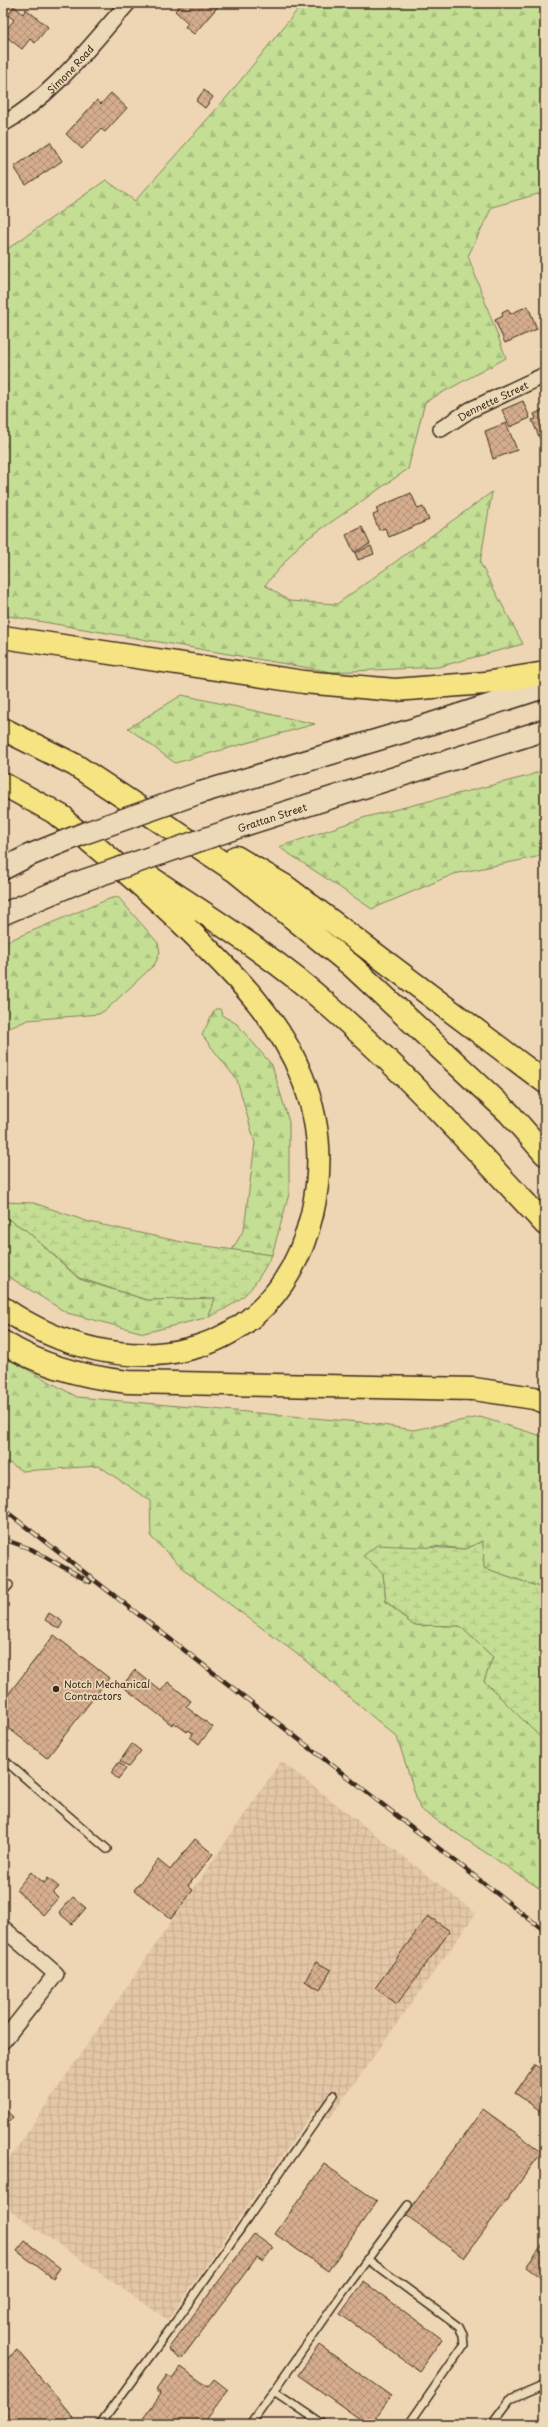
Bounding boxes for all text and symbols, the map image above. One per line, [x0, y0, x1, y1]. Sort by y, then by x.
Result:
street label: Simone Road [43, 41, 97, 96]
street label: Dennette Street [454, 377, 530, 424]
street label: Grattan Street [235, 799, 309, 835]
place label: Notch Mechanical Contractors [64, 1676, 150, 1703]
marker: Notch Mechanical Contractors [51, 1684, 61, 1694]

